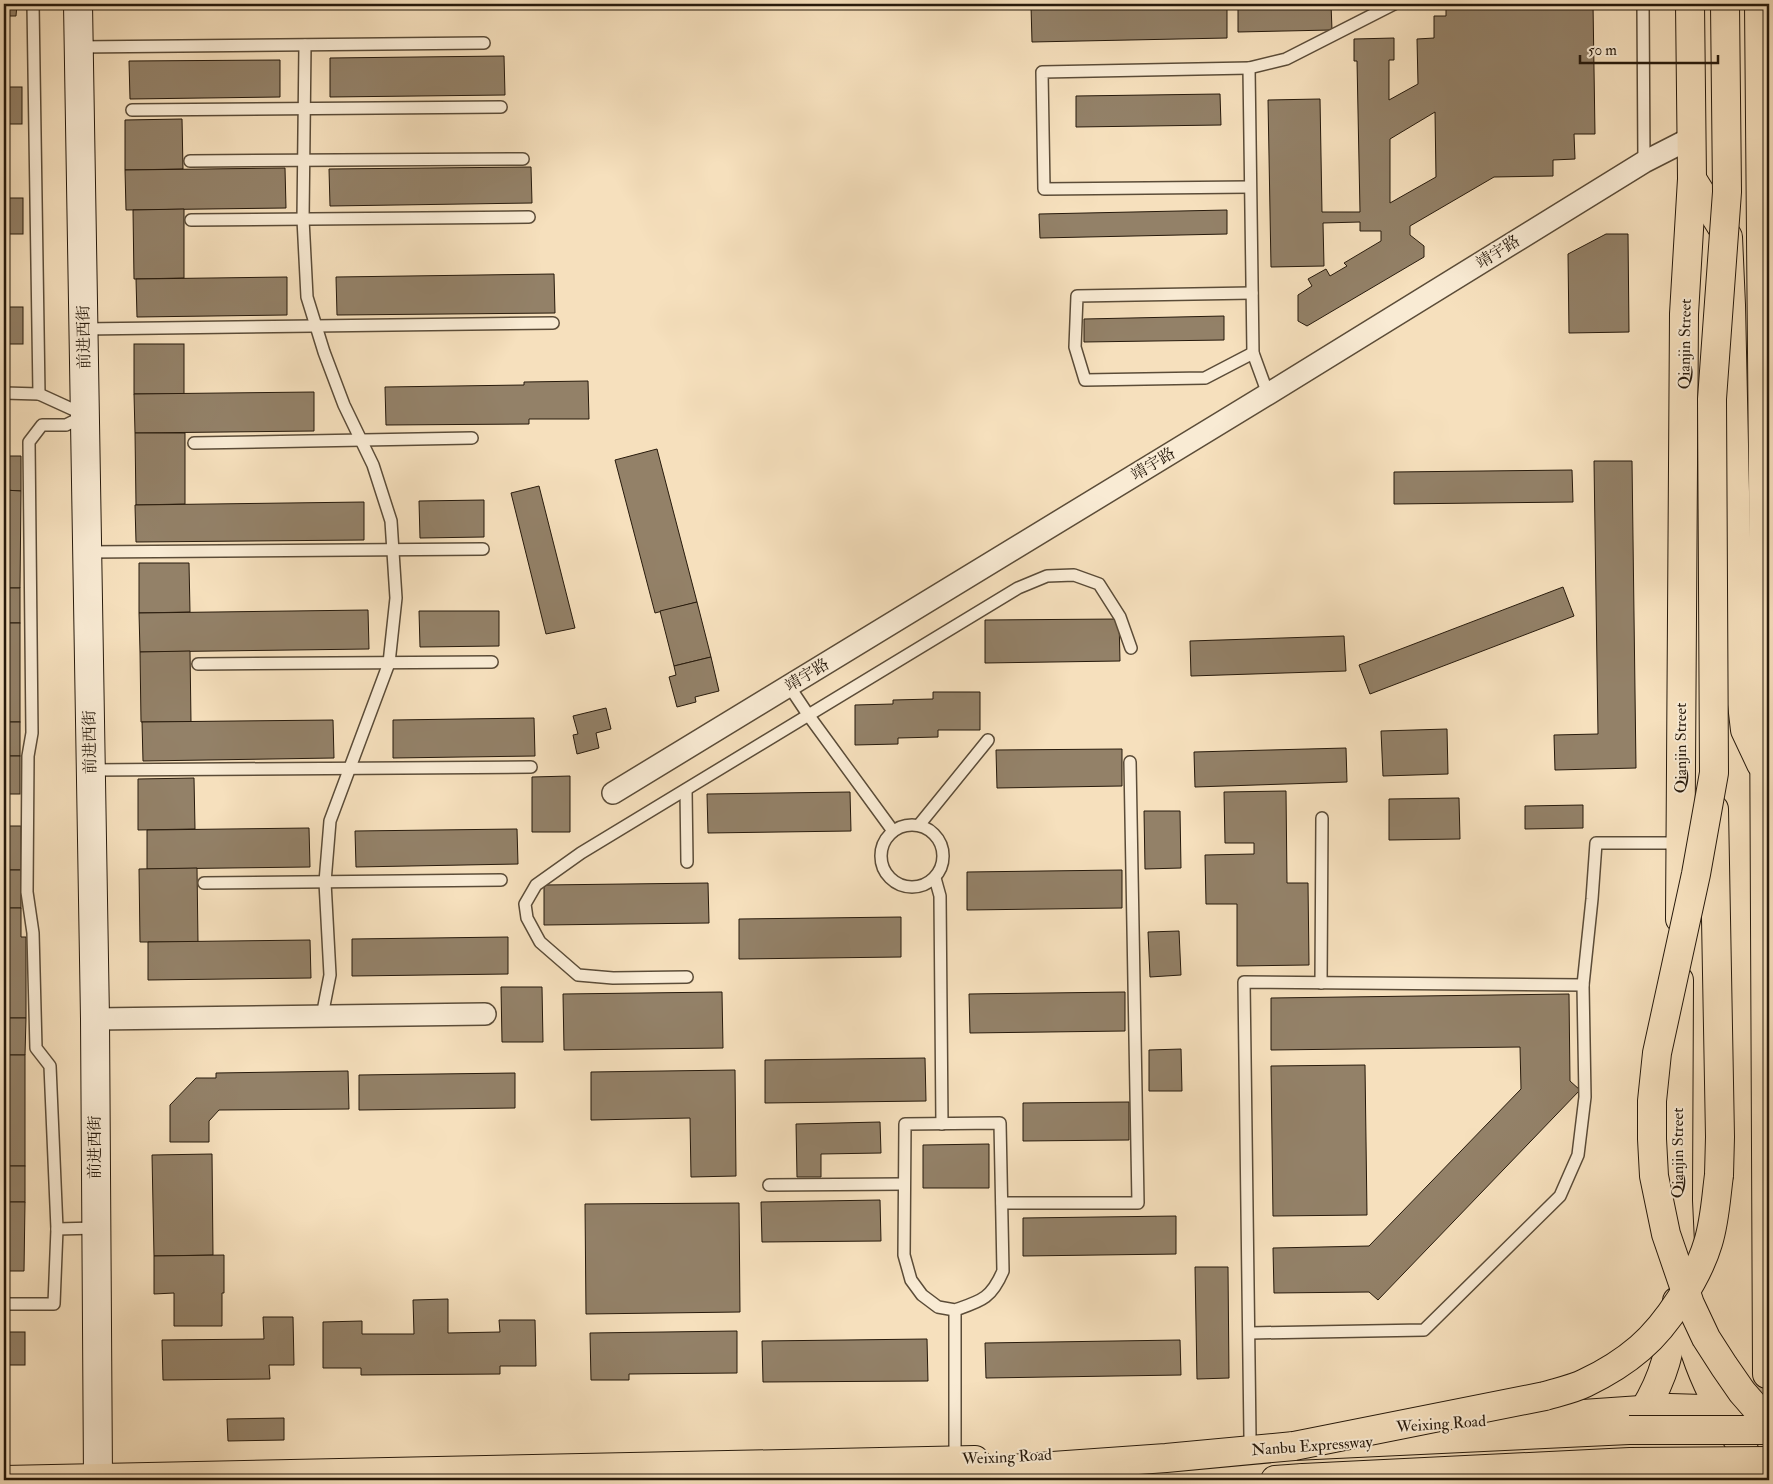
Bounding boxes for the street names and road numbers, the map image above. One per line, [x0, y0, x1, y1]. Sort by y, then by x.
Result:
street label: 靖宇路 [1472, 231, 1524, 273]
street label: Qianjin Street [1674, 298, 1696, 390]
street label: 前进西街 [73, 305, 95, 369]
street label: 靖宇路 [1127, 443, 1179, 485]
street label: 靖宇路 [781, 654, 833, 696]
street label: Qianjin Street [1671, 703, 1691, 793]
street label: 前进西街 [79, 710, 101, 774]
street label: Qianjin Street [1668, 1108, 1688, 1198]
street label: 前进西街 [85, 1115, 105, 1179]
street label: Weixing Road [1394, 1411, 1487, 1437]
street label: Nanbu Expressway [1251, 1432, 1374, 1461]
street label: Weixing Road [960, 1445, 1053, 1469]

